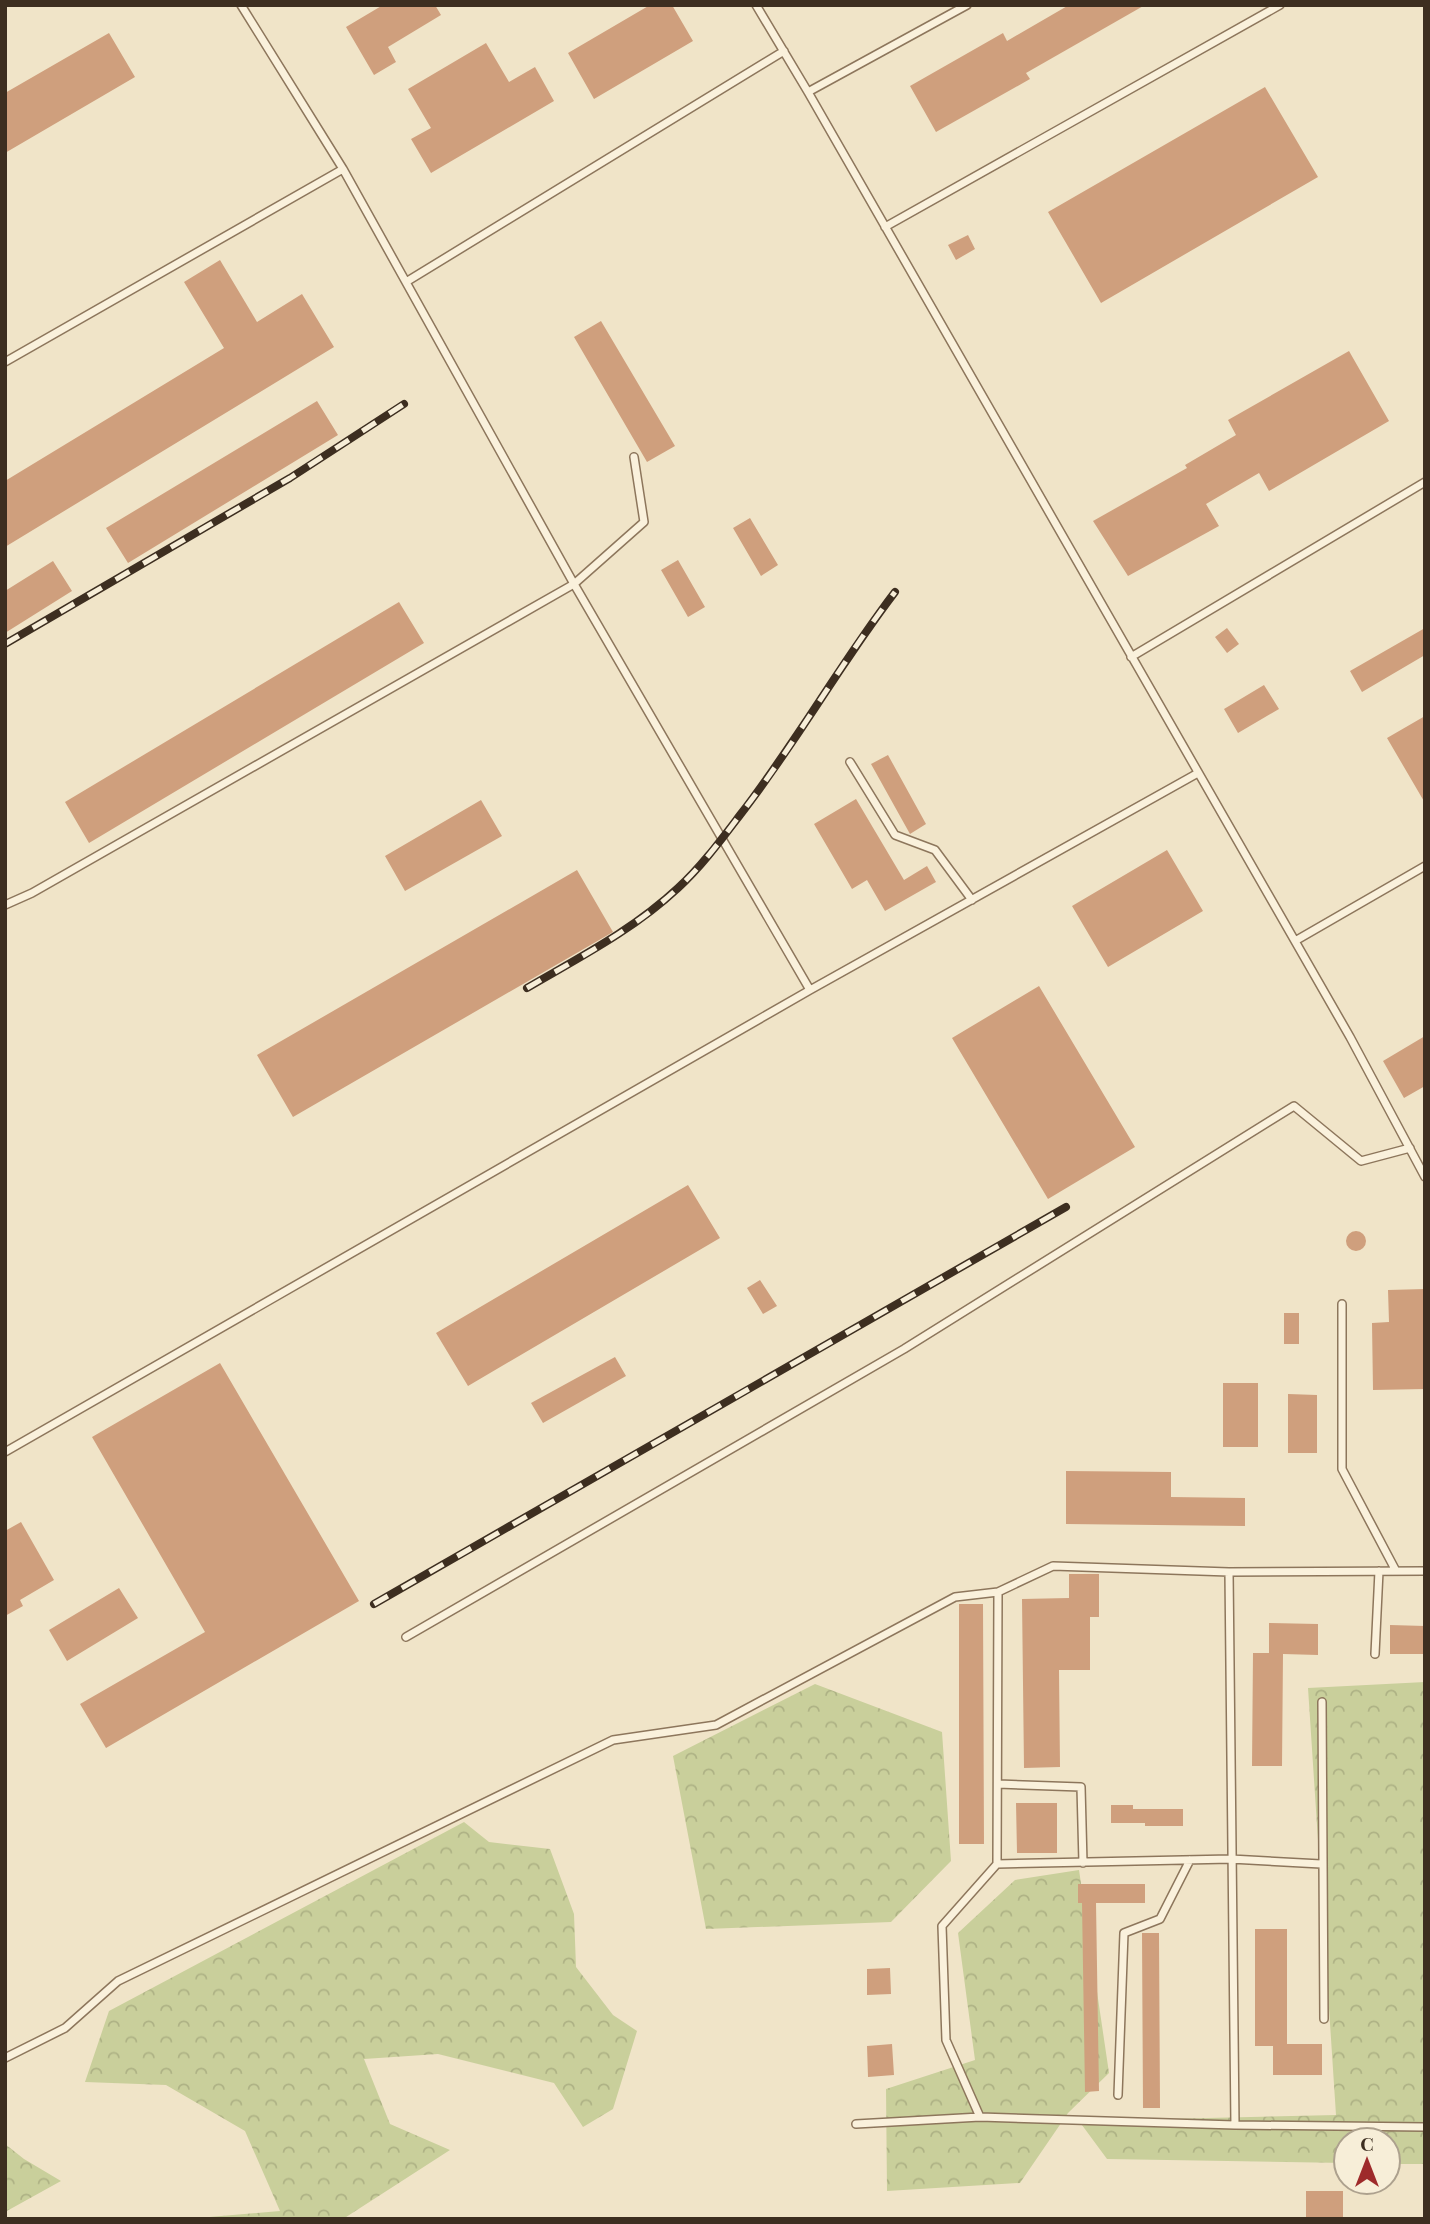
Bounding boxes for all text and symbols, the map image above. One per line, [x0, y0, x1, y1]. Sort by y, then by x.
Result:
north arrow [1332, 2126, 1402, 2196]
text: С [1360, 2130, 1374, 2156]

